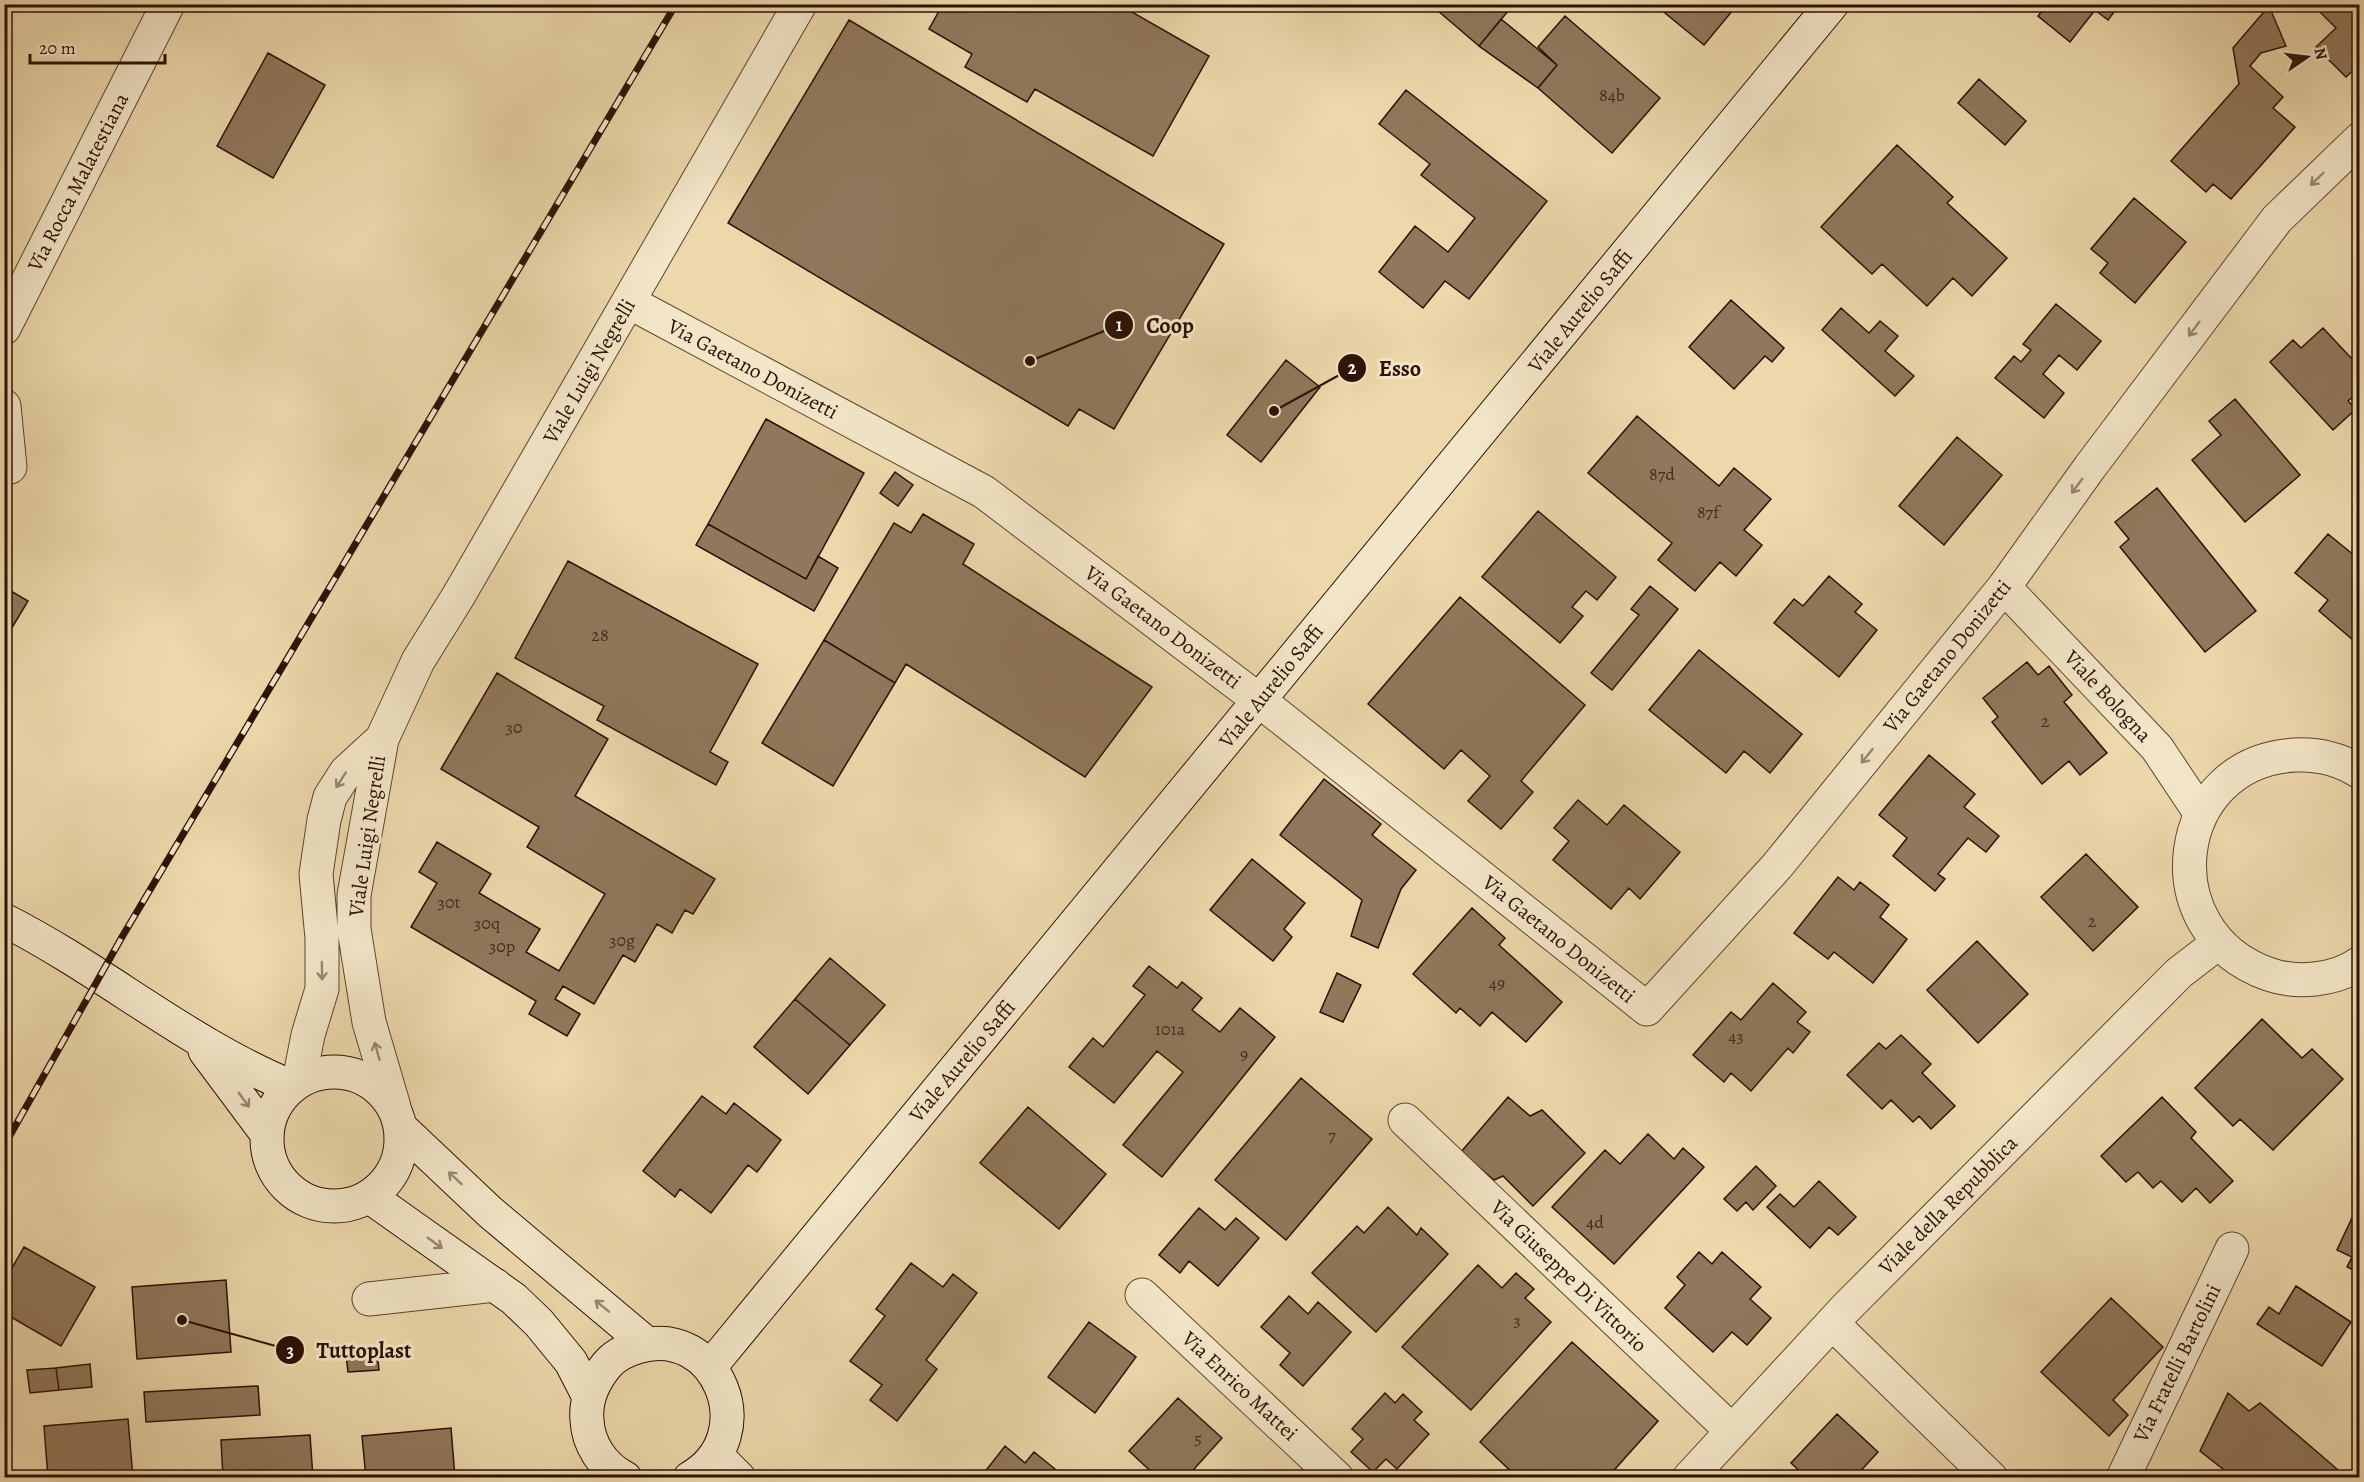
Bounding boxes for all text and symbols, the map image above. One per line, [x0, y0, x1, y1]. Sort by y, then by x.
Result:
scale bar [30, 27, 165, 65]
north arrow [2277, 27, 2337, 87]
text: 20 m [39, 36, 76, 60]
text: N [2309, 45, 2333, 62]
house number: 84b [1599, 83, 1625, 107]
street label: Via Rocca Malatestiana [20, 88, 135, 277]
one-way arrow [2310, 172, 2325, 187]
street label: Viale Aurelio Saffi [1521, 243, 1639, 379]
street label: Viale Luigi Negrelli [536, 293, 642, 449]
callout: Coop [1104, 305, 1206, 345]
text: Coop [1146, 311, 1194, 341]
street label: Via Gaetano Donizetti [662, 312, 843, 426]
text: 1 [1116, 313, 1123, 337]
one-way arrow [2187, 321, 2200, 337]
callout: Esso [1337, 348, 1434, 388]
text: Esso [1379, 354, 1421, 384]
text: 2 [1348, 356, 1357, 380]
house number: 87d [1649, 462, 1675, 486]
one-way arrow [2071, 477, 2083, 493]
house number: 87f [1697, 500, 1722, 524]
street label: Via Gaetano Donizetti [1078, 558, 1247, 695]
street label: Via Gaetano Donizetti [1876, 574, 2017, 739]
street label: Viale Aurelio Saffi [1212, 618, 1330, 754]
house number: 28 [591, 623, 609, 647]
street label: Viale Bologna [2057, 643, 2158, 748]
house number: 2 [2041, 709, 2050, 733]
house number: 30 [505, 715, 523, 739]
one-way arrow [1861, 748, 1874, 764]
street label: Viale Luigi Negrelli [342, 753, 392, 920]
one-way arrow [334, 772, 347, 789]
street label: Via Gaetano Donizetti [1476, 868, 1641, 1009]
house number: 30t [437, 890, 461, 914]
house number: 2 [2088, 909, 2097, 933]
house number: 30q [474, 911, 500, 935]
house number: 30g [609, 928, 635, 952]
house number: 30p [489, 934, 515, 958]
one-way arrow [316, 960, 328, 980]
house number: 49 [1489, 971, 1505, 995]
street label: Viale Aurelio Saffi [902, 994, 1021, 1129]
house number: 101a [1155, 1017, 1186, 1041]
house number: 43 [1728, 1024, 1744, 1048]
one-way arrow [371, 1042, 383, 1061]
house number: 9 [1240, 1042, 1248, 1066]
one-way arrow [238, 1092, 250, 1108]
house number: 7 [1328, 1123, 1336, 1147]
street label: Viale della Repubblica [1872, 1129, 2024, 1281]
one-way arrow [447, 1171, 462, 1186]
street label: Via Giuseppe Di Vittorio [1484, 1193, 1653, 1358]
house number: 4d [1586, 1210, 1604, 1234]
one-way arrow [426, 1237, 442, 1250]
street label: Via Fratelli Bartolini [2126, 1279, 2227, 1448]
one-way arrow [595, 1299, 611, 1312]
house number: 3 [1513, 1308, 1521, 1332]
street label: Via Enrico Mattei [1175, 1324, 1304, 1447]
callout: Tuttoplast [275, 1330, 424, 1370]
text: Tuttoplast [317, 1336, 412, 1366]
text: 3 [286, 1339, 294, 1363]
house number: 5 [1194, 1426, 1202, 1450]

